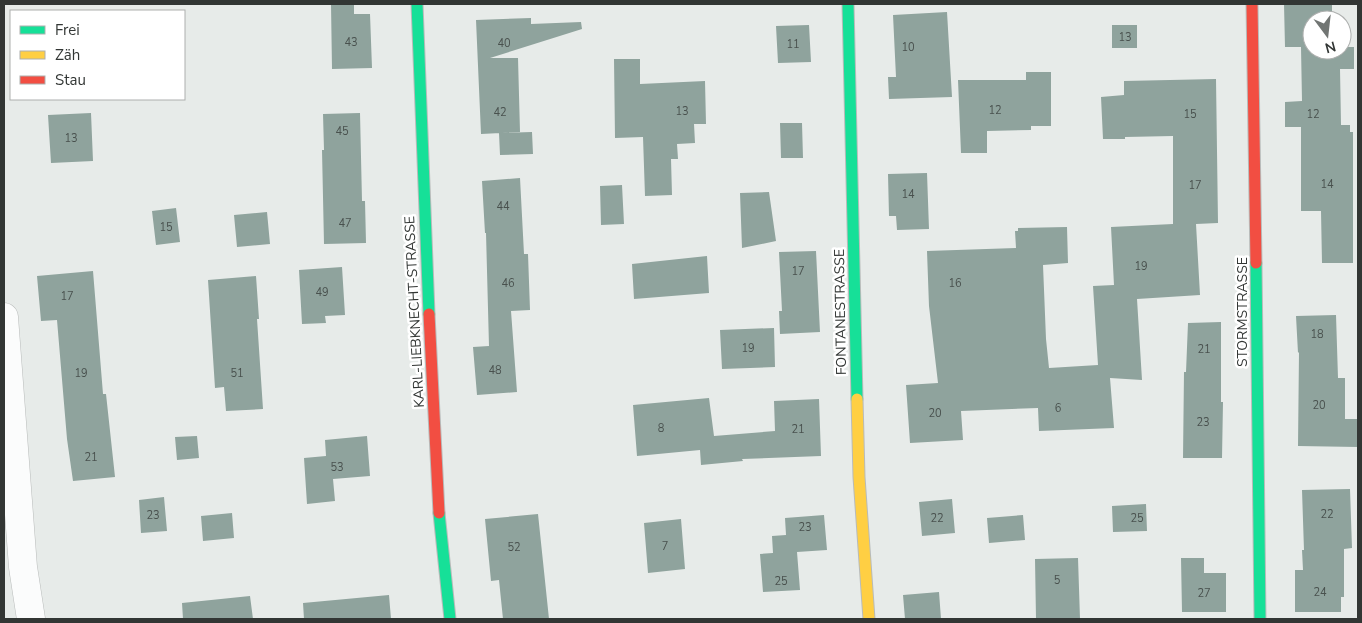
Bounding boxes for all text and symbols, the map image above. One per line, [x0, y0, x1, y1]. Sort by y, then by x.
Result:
legend [10, 10, 185, 100]
north arrow [1302, 10, 1352, 60]
text: Frei [55, 20, 80, 40]
house number: 13 [1118, 30, 1132, 45]
house number: 43 [344, 35, 358, 50]
house number: 40 [497, 36, 511, 51]
house number: 11 [786, 37, 800, 52]
text: N [1323, 37, 1338, 58]
house number: 10 [901, 40, 915, 55]
text: Zäh [55, 45, 80, 65]
text: Stau [55, 70, 86, 90]
house number: 12 [988, 103, 1002, 118]
house number: 13 [675, 104, 689, 119]
house number: 42 [493, 105, 507, 120]
house number: 15 [1183, 107, 1197, 122]
house number: 12 [1306, 107, 1320, 122]
house number: 45 [335, 124, 349, 139]
house number: 13 [64, 131, 78, 146]
house number: 14 [1320, 177, 1334, 192]
house number: 17 [1188, 178, 1202, 193]
house number: 14 [901, 187, 915, 202]
house number: 44 [496, 199, 510, 214]
house number: 47 [338, 216, 352, 231]
street label: KARL-LIEBKNECHT-STRASSE [400, 216, 429, 408]
house number: 15 [159, 220, 173, 235]
street label: FONTANESTRASSE [830, 249, 851, 375]
street label: STORMSTRASSE [1233, 257, 1252, 367]
house number: 19 [1134, 259, 1148, 274]
house number: 17 [791, 264, 805, 279]
house number: 46 [501, 276, 515, 291]
house number: 16 [948, 276, 962, 291]
house number: 49 [315, 285, 329, 300]
house number: 17 [60, 289, 74, 304]
house number: 18 [1310, 327, 1324, 342]
house number: 19 [741, 341, 755, 356]
house number: 21 [1197, 342, 1211, 357]
house number: 48 [488, 363, 502, 378]
house number: 19 [74, 366, 88, 381]
house number: 51 [230, 366, 244, 381]
house number: 20 [1312, 398, 1326, 413]
house number: 6 [1055, 401, 1062, 416]
house number: 20 [928, 406, 942, 421]
house number: 23 [1196, 415, 1210, 430]
house number: 8 [658, 421, 665, 436]
house number: 21 [791, 422, 805, 437]
house number: 21 [84, 450, 98, 465]
house number: 53 [330, 460, 344, 475]
house number: 22 [1320, 507, 1334, 522]
house number: 23 [146, 508, 160, 523]
house number: 22 [930, 511, 944, 526]
house number: 25 [1130, 511, 1144, 526]
house number: 23 [798, 520, 812, 535]
house number: 7 [662, 539, 668, 554]
house number: 52 [507, 540, 521, 555]
house number: 5 [1054, 573, 1061, 588]
house number: 25 [774, 574, 788, 589]
house number: 24 [1313, 585, 1327, 600]
house number: 27 [1197, 586, 1211, 601]

